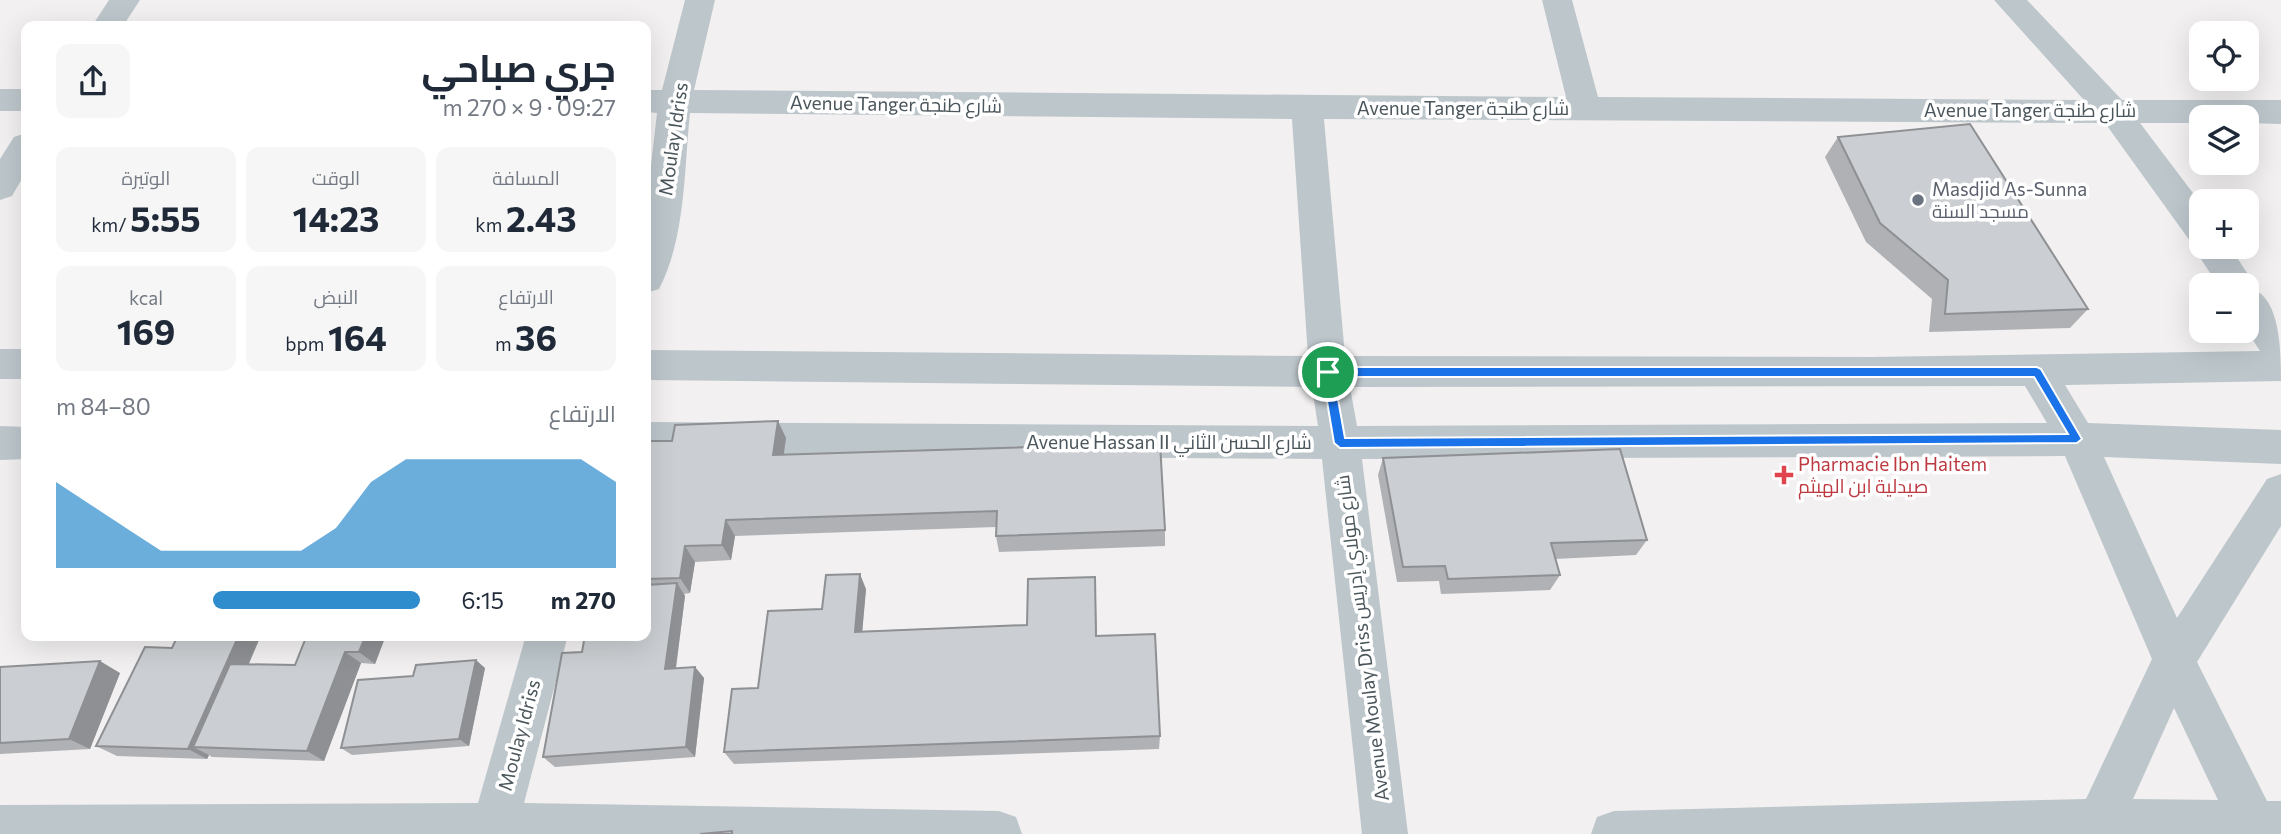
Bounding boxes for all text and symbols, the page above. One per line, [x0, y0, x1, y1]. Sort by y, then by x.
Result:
map controls [2189, 21, 2259, 343]
button: locate [2189, 21, 2259, 91]
text: جري صباحي [421, 43, 616, 90]
button: share [56, 44, 130, 118]
street label: Moulay Idriss [653, 81, 692, 197]
street label: Avenue Tanger شارع طنجة [790, 90, 1002, 120]
text: 09:27 · 9 × 270 m [442, 93, 616, 121]
street label: Avenue Tanger شارع طنجة [1357, 96, 1569, 122]
street label: Avenue Tanger شارع طنجة [1924, 98, 2136, 124]
button: layers [2189, 105, 2259, 175]
text: الوتيرة [122, 166, 170, 189]
text: الوقت [312, 166, 360, 189]
text: المسافة [492, 166, 560, 189]
place label: Masdjid As-Sunna مسجد السنة [1932, 177, 2087, 222]
button: + [2189, 189, 2259, 259]
marker: Masdjid As-Sunna مسجد السنة [1910, 192, 1926, 208]
text: 5:55 [130, 196, 201, 239]
text: 14:23 [293, 196, 379, 239]
text: 2.43 [506, 196, 577, 239]
text: /km [91, 213, 130, 236]
text: km [475, 213, 506, 236]
button: − [2189, 273, 2259, 343]
text: النبض [314, 285, 358, 308]
text: الارتفاع [498, 285, 554, 308]
text: kcal [129, 286, 163, 309]
text: 169 [117, 309, 175, 352]
text: 164 [328, 315, 387, 358]
text: 36 [515, 315, 557, 358]
text: bpm [285, 332, 328, 355]
text: m [495, 332, 515, 355]
pin [1298, 342, 1358, 402]
icon: arrive [1309, 353, 1347, 391]
text: 80–84 m [56, 392, 151, 420]
text: الارتفاع [549, 399, 616, 427]
street label: Avenue Hassan II شارع الحسن الثاني [1026, 430, 1312, 457]
place label: Pharmacie Ibn Haitem صيدلية ابن الهيثم [1798, 452, 1987, 500]
marker: Pharmacie Ibn Haitem صيدلية ابن الهيثم [1776, 467, 1792, 483]
street label: Avenue Moulay Driss شارع مولاي إدريس [1330, 473, 1397, 803]
text: 6:15 [462, 586, 504, 614]
text: 270 m [551, 586, 616, 614]
street label: Moulay Idriss [493, 677, 544, 793]

